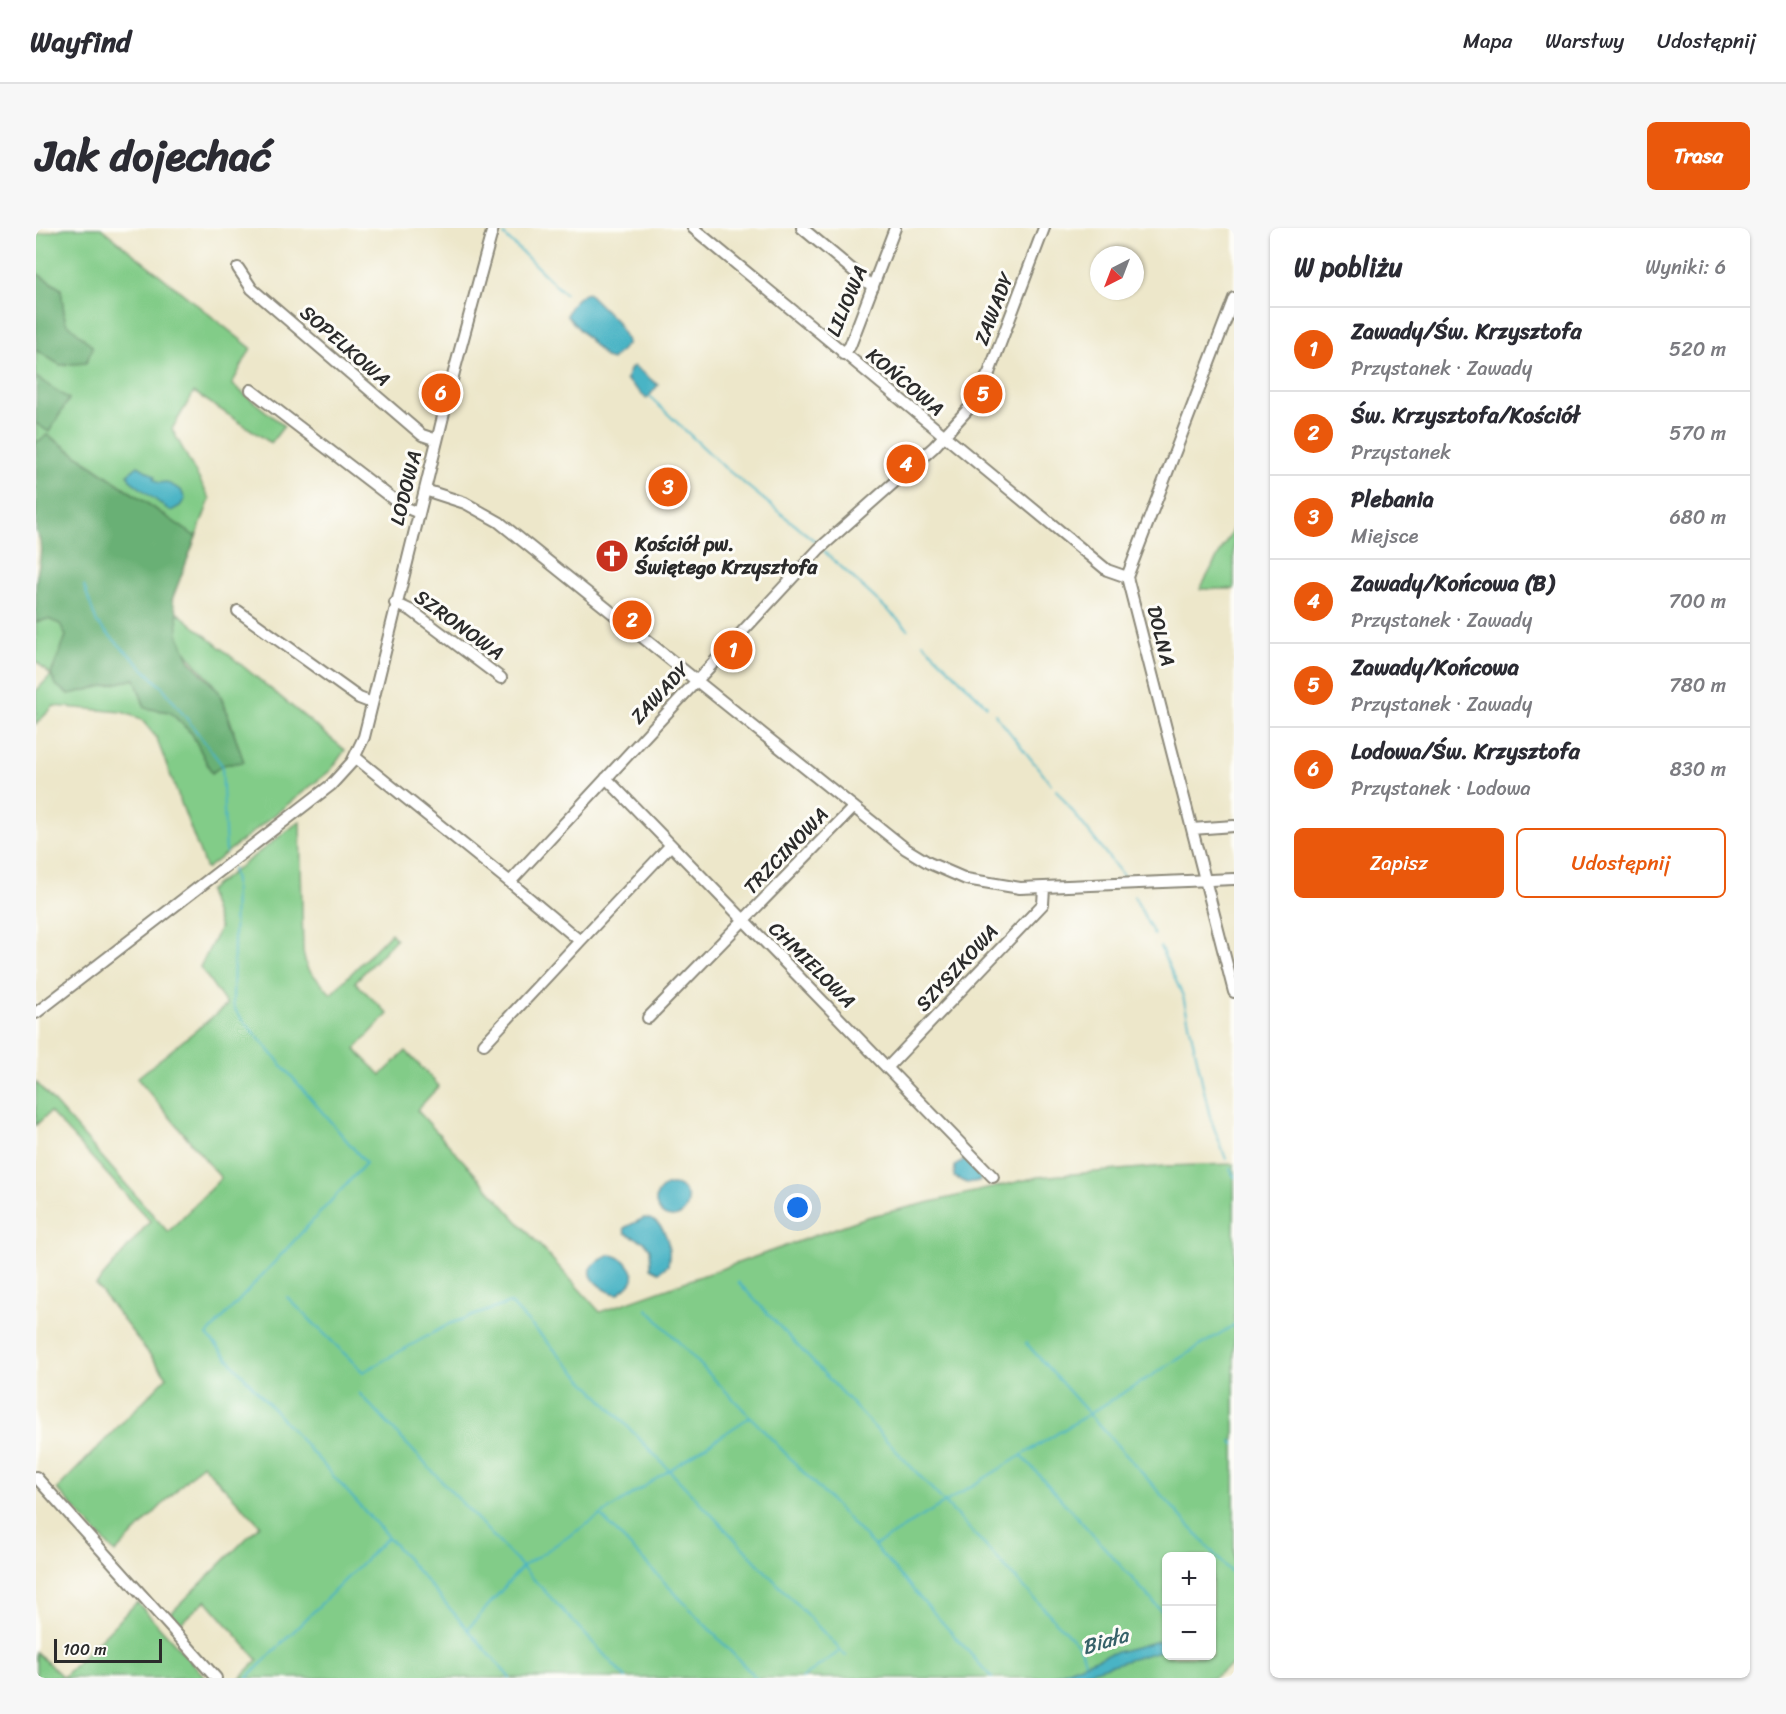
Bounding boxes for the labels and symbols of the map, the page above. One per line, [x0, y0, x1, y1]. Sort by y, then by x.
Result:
north arrow [1090, 246, 1144, 300]
street label: LILIOWA [816, 260, 878, 342]
street label: ZAWADY [964, 266, 1025, 351]
street label: SOPELKOWA [291, 296, 399, 396]
street label: KOŃCOWA [858, 339, 952, 425]
pin: 6 [422, 370, 460, 416]
pin: 5 [964, 372, 1002, 416]
pin: 4 [886, 442, 926, 486]
street label: LODOWA [380, 447, 432, 529]
pin: 3 [648, 464, 688, 510]
place label: Kościół pw. Świętego Krzysztofa [634, 527, 818, 585]
church icon: Kościół pw. Świętego Krzysztofa [594, 538, 630, 574]
street label: SZRONOWA [406, 580, 512, 670]
pin: 2 [612, 598, 652, 642]
street label: DOLNA [1137, 602, 1185, 670]
pin: 1 [714, 628, 752, 672]
street label: ZAWADY [621, 652, 700, 733]
street label: TRZCINOWA [735, 799, 837, 903]
street label: CHMIELOWA [760, 913, 864, 1017]
street label: SZYSZKOWA [907, 916, 1007, 1020]
your location [783, 1193, 812, 1222]
water label: Biała [1077, 1615, 1135, 1666]
scale bar [54, 1636, 162, 1664]

